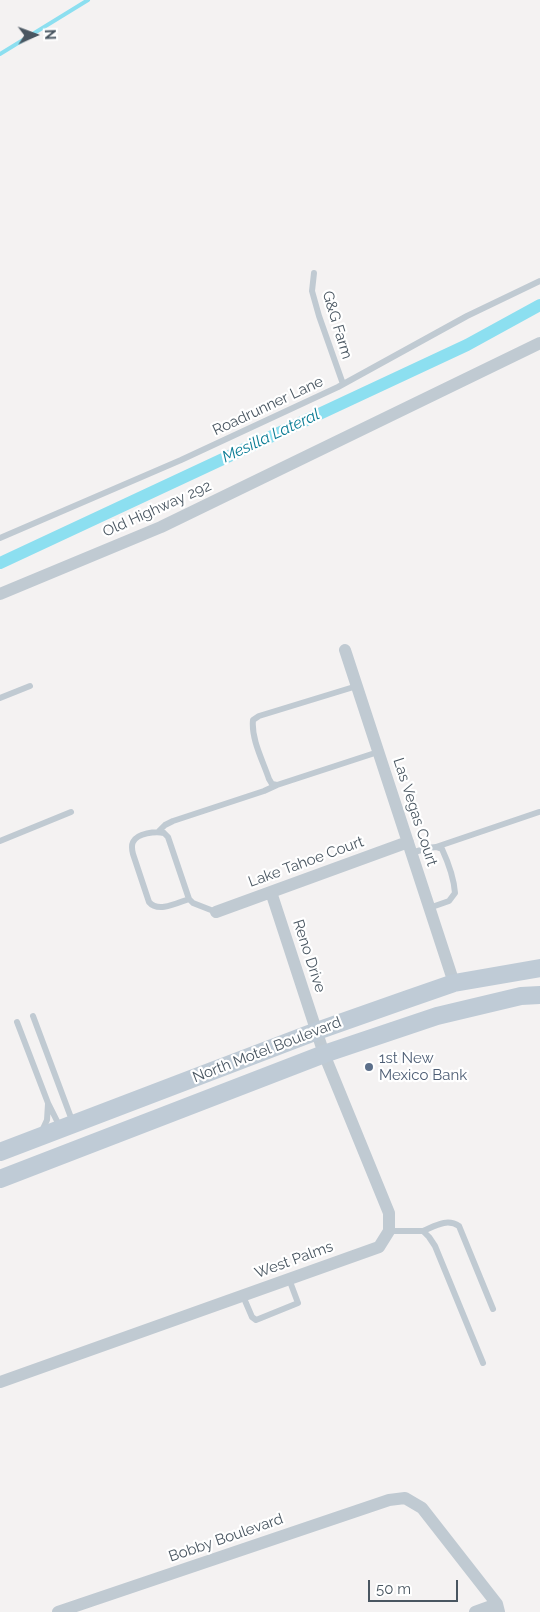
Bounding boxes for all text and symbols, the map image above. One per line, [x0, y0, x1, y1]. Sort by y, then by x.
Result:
north arrow [10, 10, 60, 60]
text: N [42, 29, 58, 40]
street label: G&G Farm [318, 289, 356, 361]
street label: Roadrunner Lane [210, 372, 326, 440]
water label: Mesilla Lateral [219, 405, 323, 467]
street label: Old Highway 292 [100, 477, 214, 541]
street label: Las Vegas Court [389, 756, 441, 868]
street label: Lake Tahoe Court [246, 833, 366, 891]
street label: Reno Drive [289, 917, 329, 995]
street label: North Motel Boulevard [190, 1013, 344, 1087]
place label: 1st New Mexico Bank [379, 1049, 467, 1084]
marker: 1st New Mexico Bank [363, 1061, 375, 1073]
street label: West Palms [252, 1237, 336, 1283]
street label: Bobby Boulevard [166, 1510, 286, 1566]
scale bar [370, 1570, 460, 1602]
text: 50 m [376, 1580, 411, 1598]

